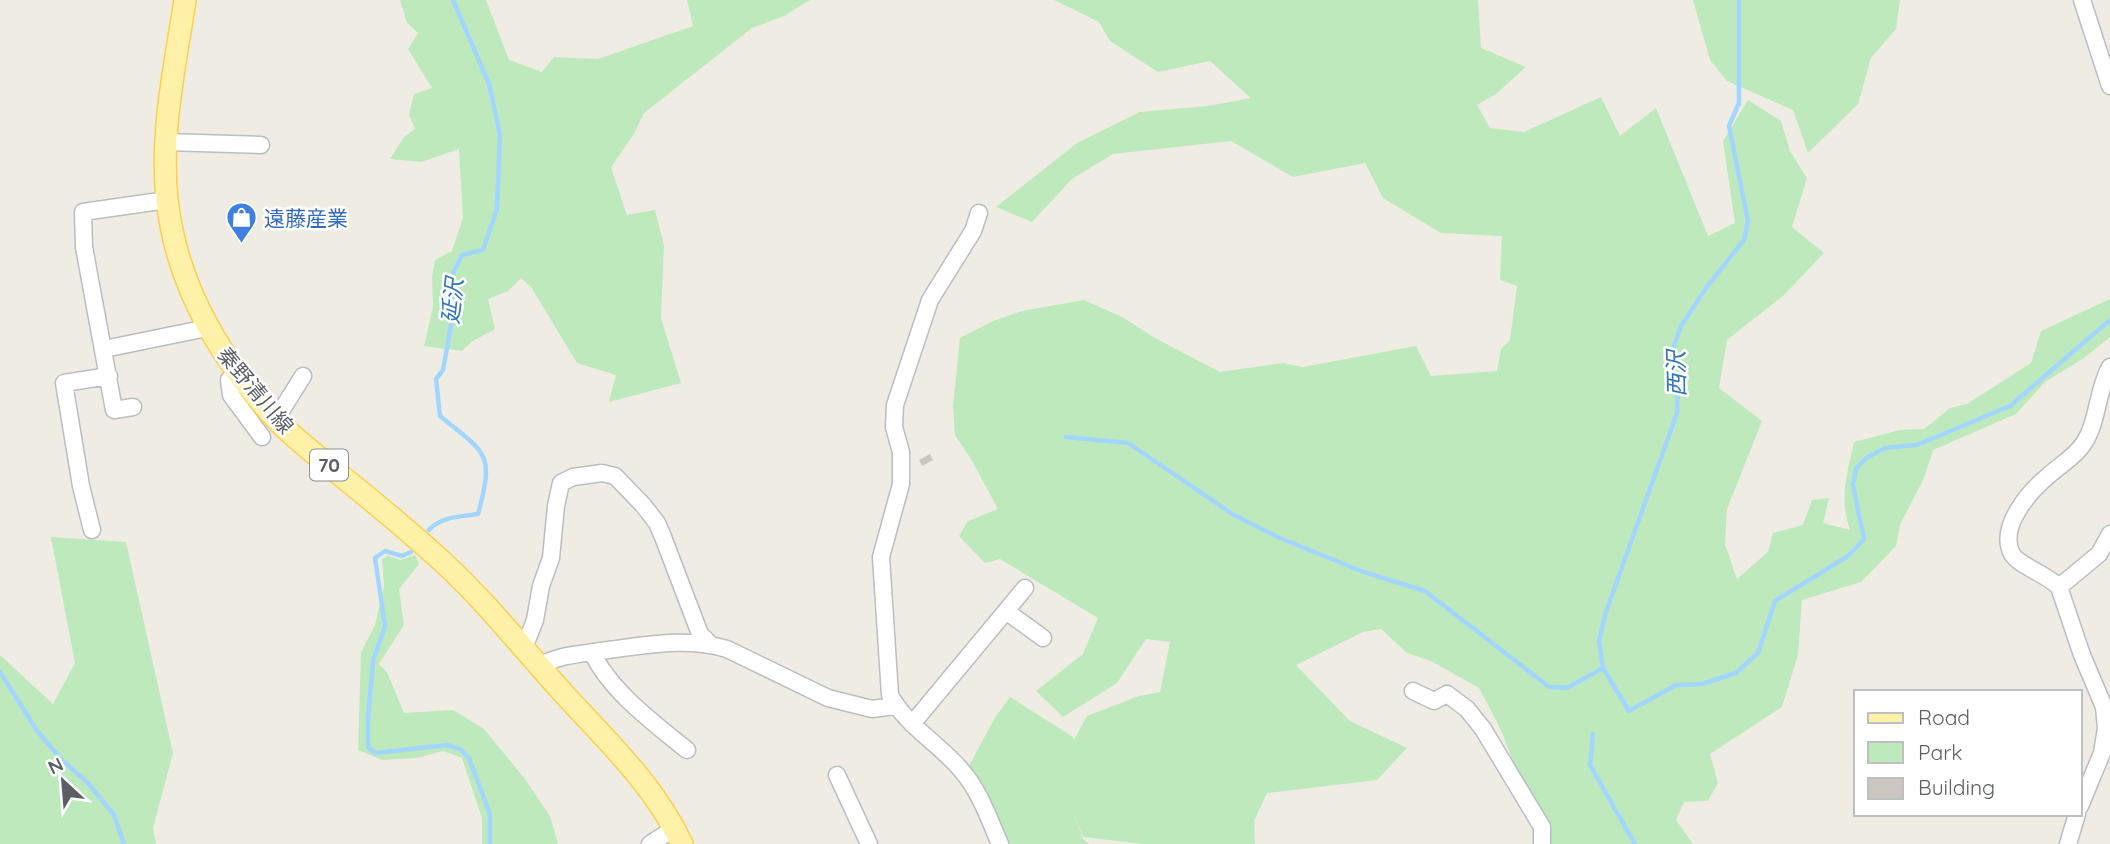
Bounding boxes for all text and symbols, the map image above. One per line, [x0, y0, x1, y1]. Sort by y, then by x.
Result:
shop icon: 遠藤産業 [224, 201, 258, 245]
place label: 遠藤産業 [264, 205, 348, 231]
water label: 延沢 [435, 274, 469, 325]
street label: 秦野清川線 [212, 341, 300, 439]
water label: 西沢 [1661, 348, 1691, 397]
road number: 70 [310, 450, 348, 480]
legend [1854, 690, 2082, 816]
text: Road [1918, 704, 1970, 730]
text: Park [1918, 739, 1962, 765]
north arrow [28, 746, 98, 816]
text: N [44, 752, 67, 780]
text: Building [1918, 774, 1995, 800]

